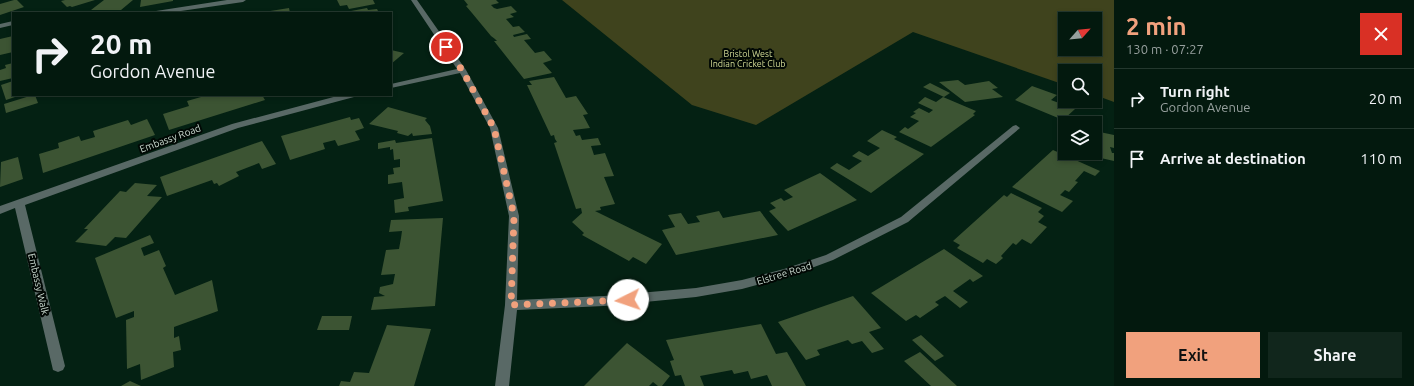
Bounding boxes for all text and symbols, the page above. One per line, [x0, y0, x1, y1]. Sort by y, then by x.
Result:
north arrow [1058, 12, 1102, 56]
map controls [1058, 12, 1102, 160]
text: 2 min [1126, 13, 1187, 40]
button: close [1360, 13, 1402, 55]
icon: right [24, 28, 76, 80]
text: 20 m [90, 28, 152, 59]
pin [429, 30, 463, 64]
icon: arrive [435, 36, 457, 58]
text: 130 m · 07:27 [1126, 42, 1204, 56]
park label: Bristol West Indian Cricket Club [710, 49, 786, 69]
text: Gordon Avenue [90, 61, 215, 81]
button: search [1058, 64, 1102, 108]
text: Turn right [1160, 83, 1230, 100]
icon: right [1126, 88, 1148, 110]
text: 20 m [1369, 90, 1402, 107]
text: Gordon Avenue [1160, 100, 1251, 114]
button: layers [1058, 116, 1102, 160]
street label: Embassy Road [138, 122, 202, 155]
icon: arrive [1126, 148, 1148, 170]
text: Arrive at destination [1160, 150, 1306, 167]
text: 110 m [1360, 150, 1402, 167]
street label: Embassy Walk [26, 252, 51, 316]
street label: Elstree Road [755, 260, 813, 287]
position arrow [607, 279, 649, 321]
button: Exit [1126, 332, 1260, 378]
button: Share [1268, 332, 1402, 378]

